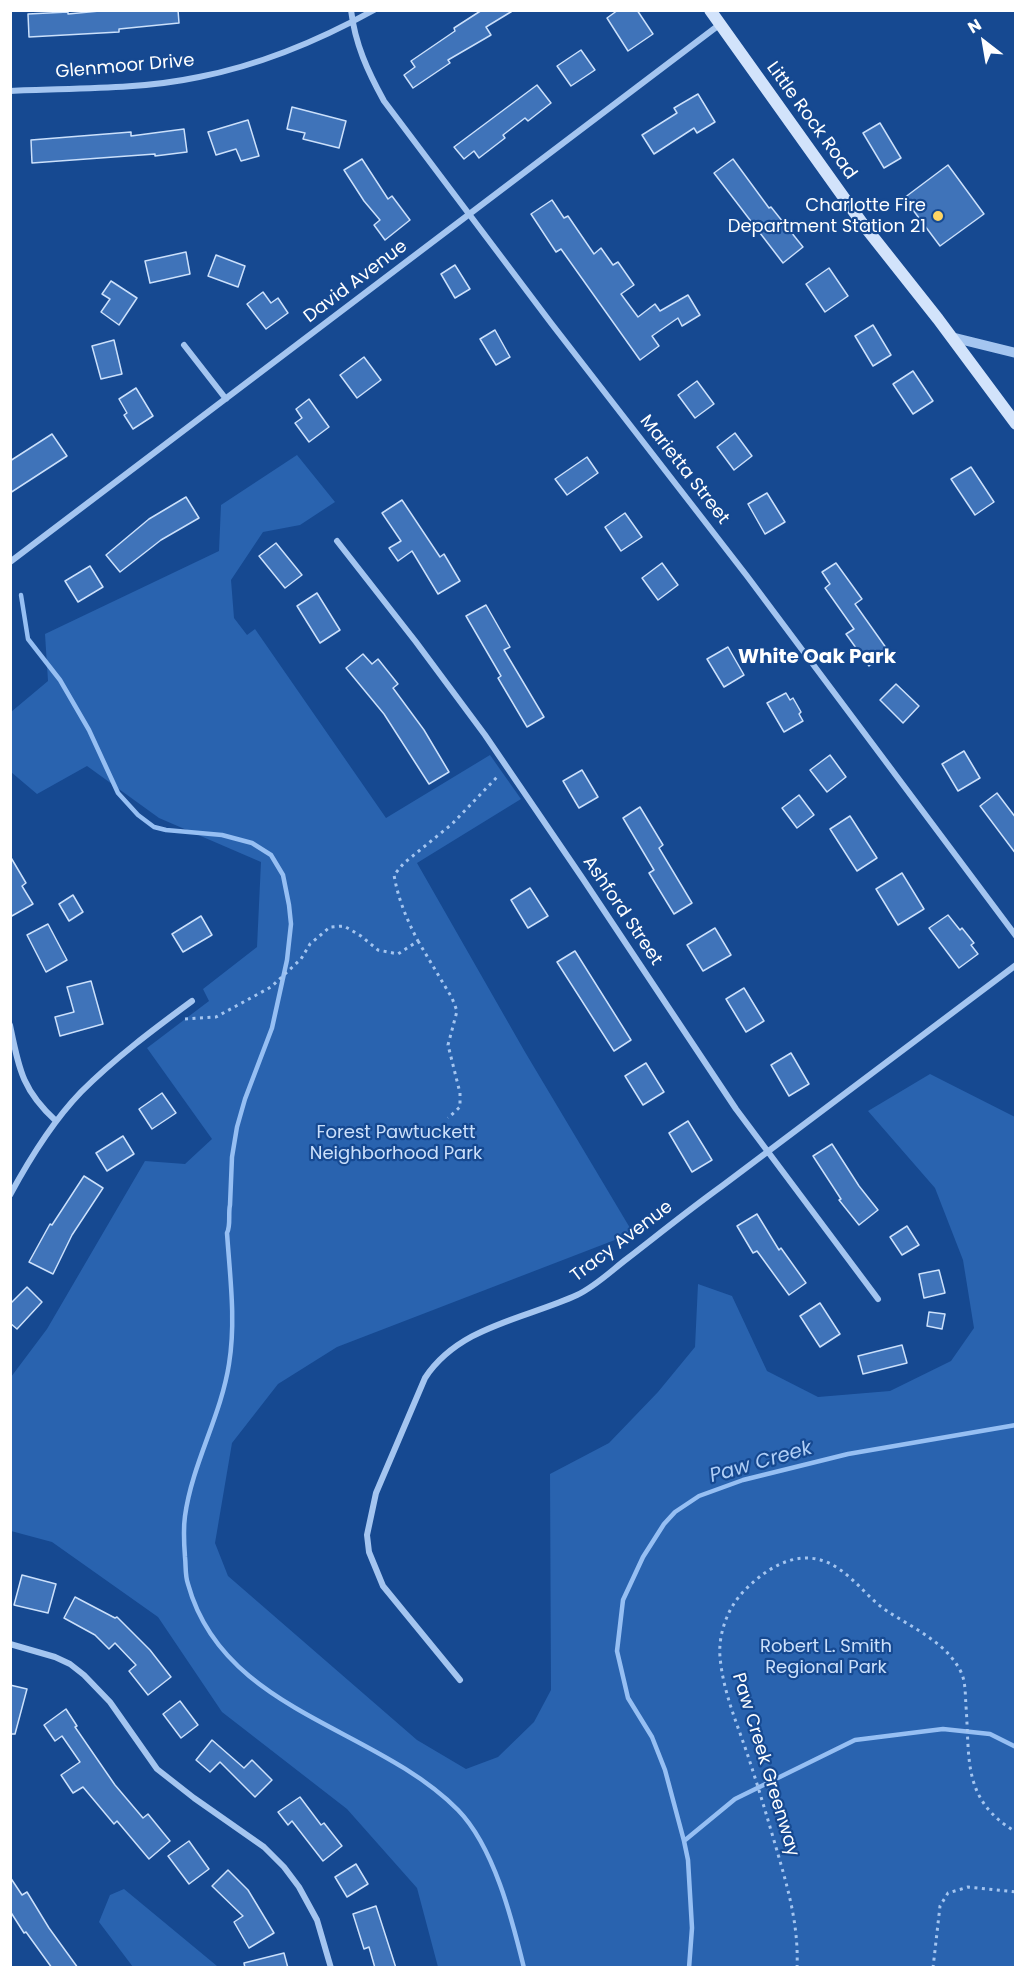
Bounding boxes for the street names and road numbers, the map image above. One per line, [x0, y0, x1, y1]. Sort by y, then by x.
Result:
street label: Glenmoor Drive [55, 50, 195, 84]
street label: Little Rock Road [761, 58, 861, 184]
street label: David Avenue [300, 236, 412, 328]
street label: Marietta Street [635, 411, 733, 529]
street label: Ashford Street [578, 852, 666, 970]
street label: Tracy Avenue [567, 1197, 677, 1287]
street label: Paw Creek Greenway [727, 1671, 803, 1859]

